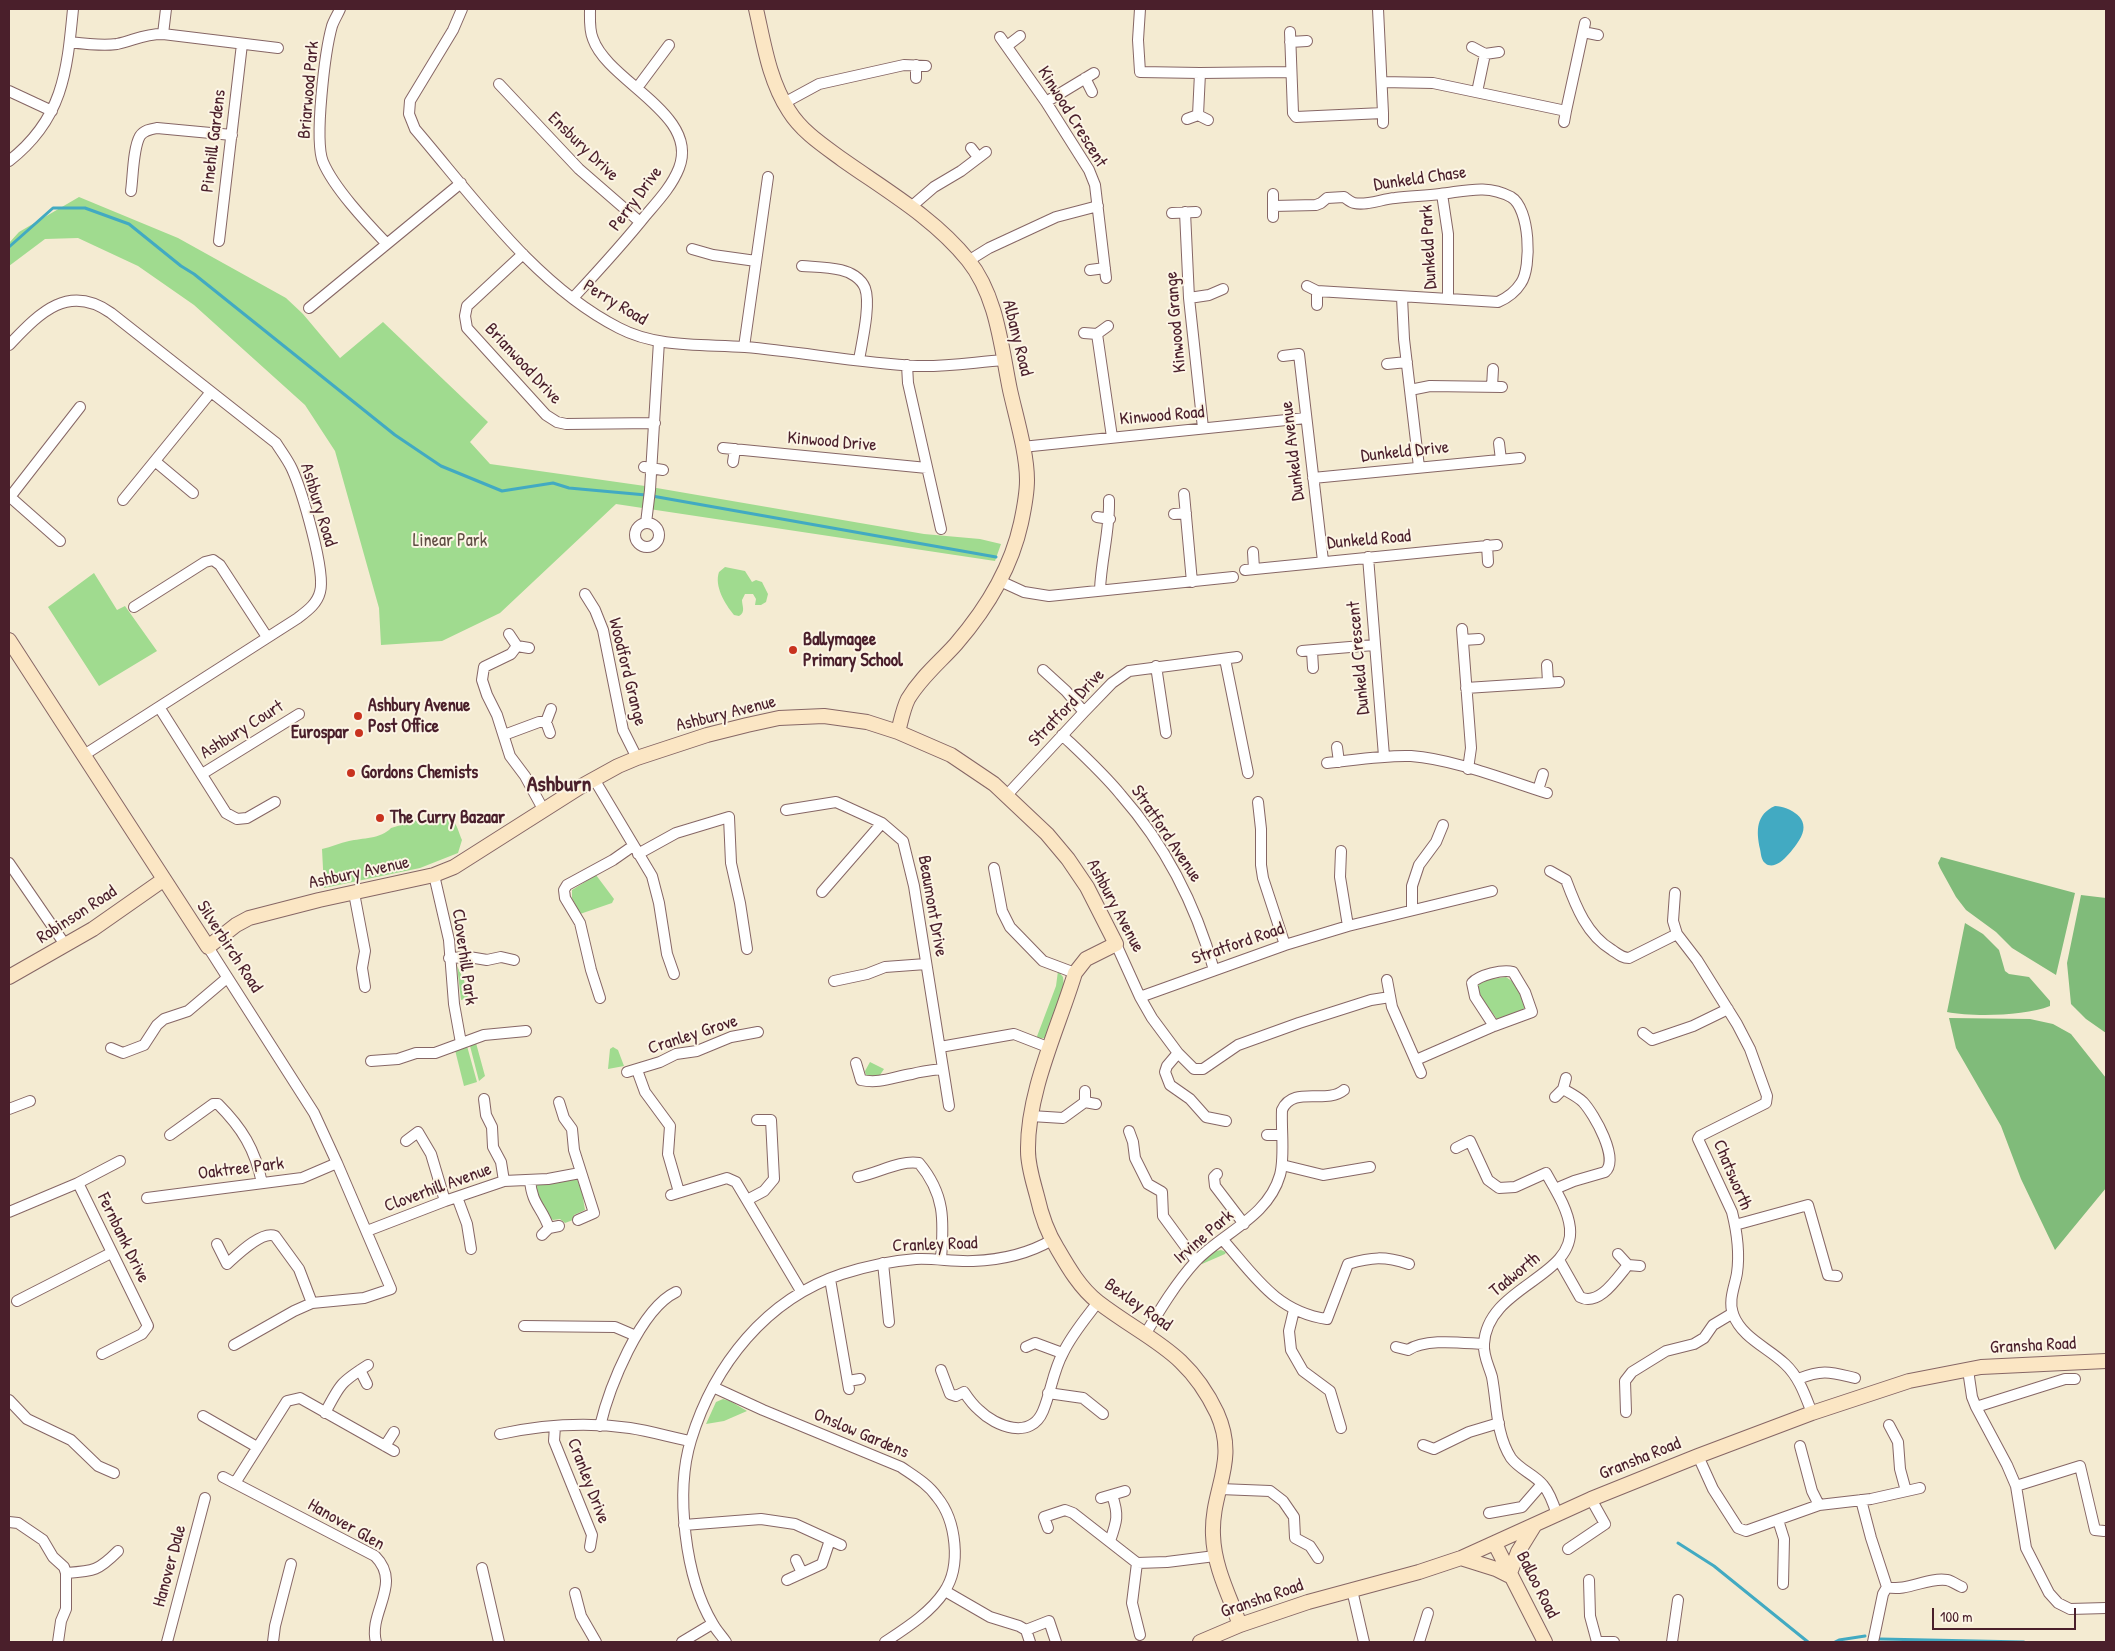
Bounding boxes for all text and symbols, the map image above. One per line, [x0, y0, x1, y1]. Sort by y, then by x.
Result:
street label: Briarwood Park [294, 40, 324, 140]
street label: Kinwood Crescent [1032, 63, 1112, 171]
street label: Pinehill Gardens [197, 88, 231, 194]
street label: Ensbury Drive [543, 108, 623, 186]
street label: Perry Drive [605, 162, 667, 236]
street label: Dunkeld Chase [1372, 162, 1468, 196]
street label: Dunkeld Park [1416, 204, 1442, 290]
street label: Kinwood Grange [1161, 270, 1191, 374]
street label: Perry Road [579, 275, 651, 331]
street label: Albany Road [997, 298, 1037, 378]
street label: Brianwood Drive [480, 319, 566, 409]
street label: Dunkeld Avenue [1276, 400, 1310, 502]
street label: Kinwood Road [1119, 402, 1205, 430]
street label: Kinwood Drive [786, 427, 878, 457]
street label: Dunkeld Drive [1360, 437, 1450, 467]
street label: Ashbury Road [295, 461, 341, 549]
street label: Dunkeld Road [1326, 526, 1412, 554]
park label: Linear Park [413, 530, 487, 552]
street label: Dunkeld Crescent [1343, 600, 1375, 716]
street label: Woodford Grange [603, 616, 651, 728]
place label: Ballymagee Primary School [803, 629, 903, 672]
marker: Ballymagee Primary School [787, 644, 799, 656]
street label: Stratford Drive [1024, 664, 1110, 752]
street label: Ashbury Avenue [674, 691, 778, 737]
place label: Ashbury Avenue Post Office [368, 695, 470, 738]
street label: Ashbury Court [196, 696, 288, 764]
marker: Ashbury Avenue Post Office [352, 710, 364, 722]
place label: Eurospar [291, 722, 349, 744]
marker: Eurospar [353, 727, 365, 739]
place label: Gordons Chemists [361, 762, 478, 784]
marker: Gordons Chemists [345, 767, 357, 779]
district label: Ashburn [527, 772, 591, 798]
street label: Stratford Avenue [1126, 781, 1206, 887]
place label: The Curry Bazaar [390, 807, 505, 829]
marker: The Curry Bazaar [374, 812, 386, 824]
street label: Ashbury Avenue [307, 852, 411, 894]
street label: Beaumont Drive [912, 854, 952, 958]
street label: Ashbury Avenue [1081, 856, 1149, 956]
street label: Robinson Road [33, 881, 121, 949]
street label: Silverbirch Road [191, 897, 267, 997]
street label: Cloverhill Park [447, 908, 481, 1006]
street label: Stratford Road [1189, 918, 1287, 970]
street label: Cranley Grove [645, 1010, 741, 1060]
street label: Chatsworth [1708, 1137, 1756, 1213]
street label: Oaktree Park [197, 1153, 285, 1185]
street label: Cloverhill Avenue [382, 1159, 494, 1217]
street label: Fernbank Drive [92, 1190, 154, 1286]
street label: Irvine Park [1170, 1205, 1238, 1269]
street label: Cranley Road [892, 1233, 978, 1257]
street label: Tadworth [1485, 1248, 1545, 1302]
street label: Bexley Road [1100, 1274, 1176, 1336]
street label: Gransha Road [1990, 1333, 2076, 1359]
street label: Onslow Gardens [810, 1404, 912, 1464]
street label: Gransha Road [1596, 1433, 1684, 1485]
street label: Cranley Drive [562, 1435, 614, 1527]
street label: Hanover Glen [304, 1494, 388, 1556]
street label: Hanover Dale [149, 1523, 191, 1609]
street label: Balloo Road [1511, 1548, 1563, 1622]
street label: Gransha Road [1218, 1575, 1306, 1623]
scale bar [1935, 1598, 2079, 1630]
text: 100 m [1940, 1606, 1973, 1627]

